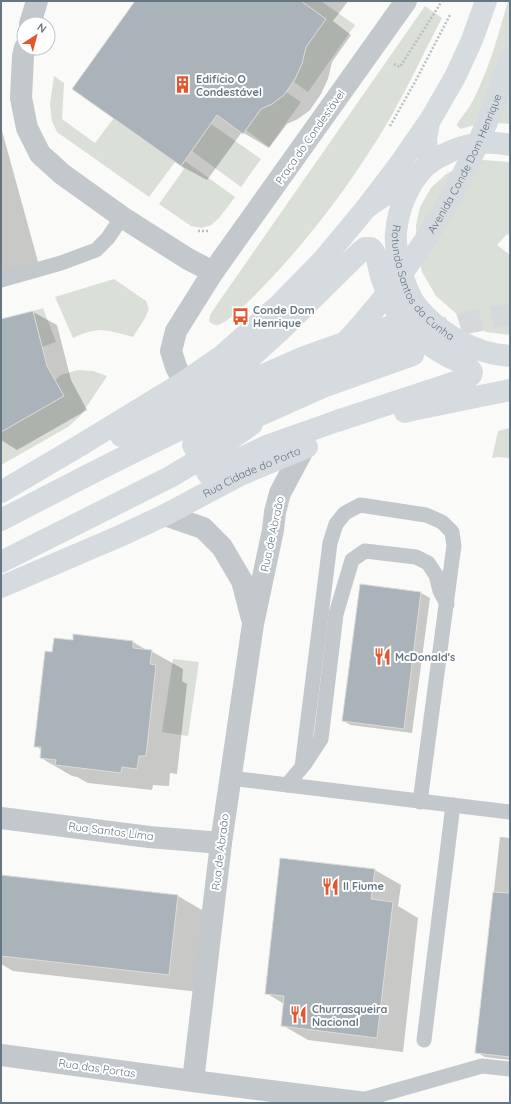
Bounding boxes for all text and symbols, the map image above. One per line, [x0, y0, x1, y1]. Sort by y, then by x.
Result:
north arrow [16, 16, 56, 56]
text: N [34, 20, 49, 36]
place label: Edifício O Condestável [196, 72, 262, 99]
building icon: Edifício O Condestável [173, 75, 193, 95]
street label: Praça do Condestável [272, 87, 348, 187]
street label: Avenida Conde Dom Henrique [424, 92, 504, 236]
street label: Rotunda Santos da Cunha [389, 224, 457, 343]
place label: Conde Dom Henrique [253, 303, 315, 330]
bus stop icon: Conde Dom Henrique [230, 306, 250, 326]
street label: Rua Cidade do Porto [200, 443, 303, 501]
street label: Rua de Abraão [257, 495, 287, 573]
restaurant icon: McDonald's [372, 647, 392, 667]
place label: McDonald's [395, 650, 455, 664]
street label: Rua de Abraão [208, 813, 232, 891]
street label: Rua Santos Lima [68, 819, 154, 843]
restaurant icon: Il Fiume [320, 876, 340, 896]
place label: Il Fiume [343, 879, 384, 893]
place label: Churrasqueira Nacional [312, 1002, 388, 1029]
restaurant icon: Churrasqueira Nacional [289, 1005, 309, 1025]
street label: Rua das Portas [58, 1056, 136, 1080]

